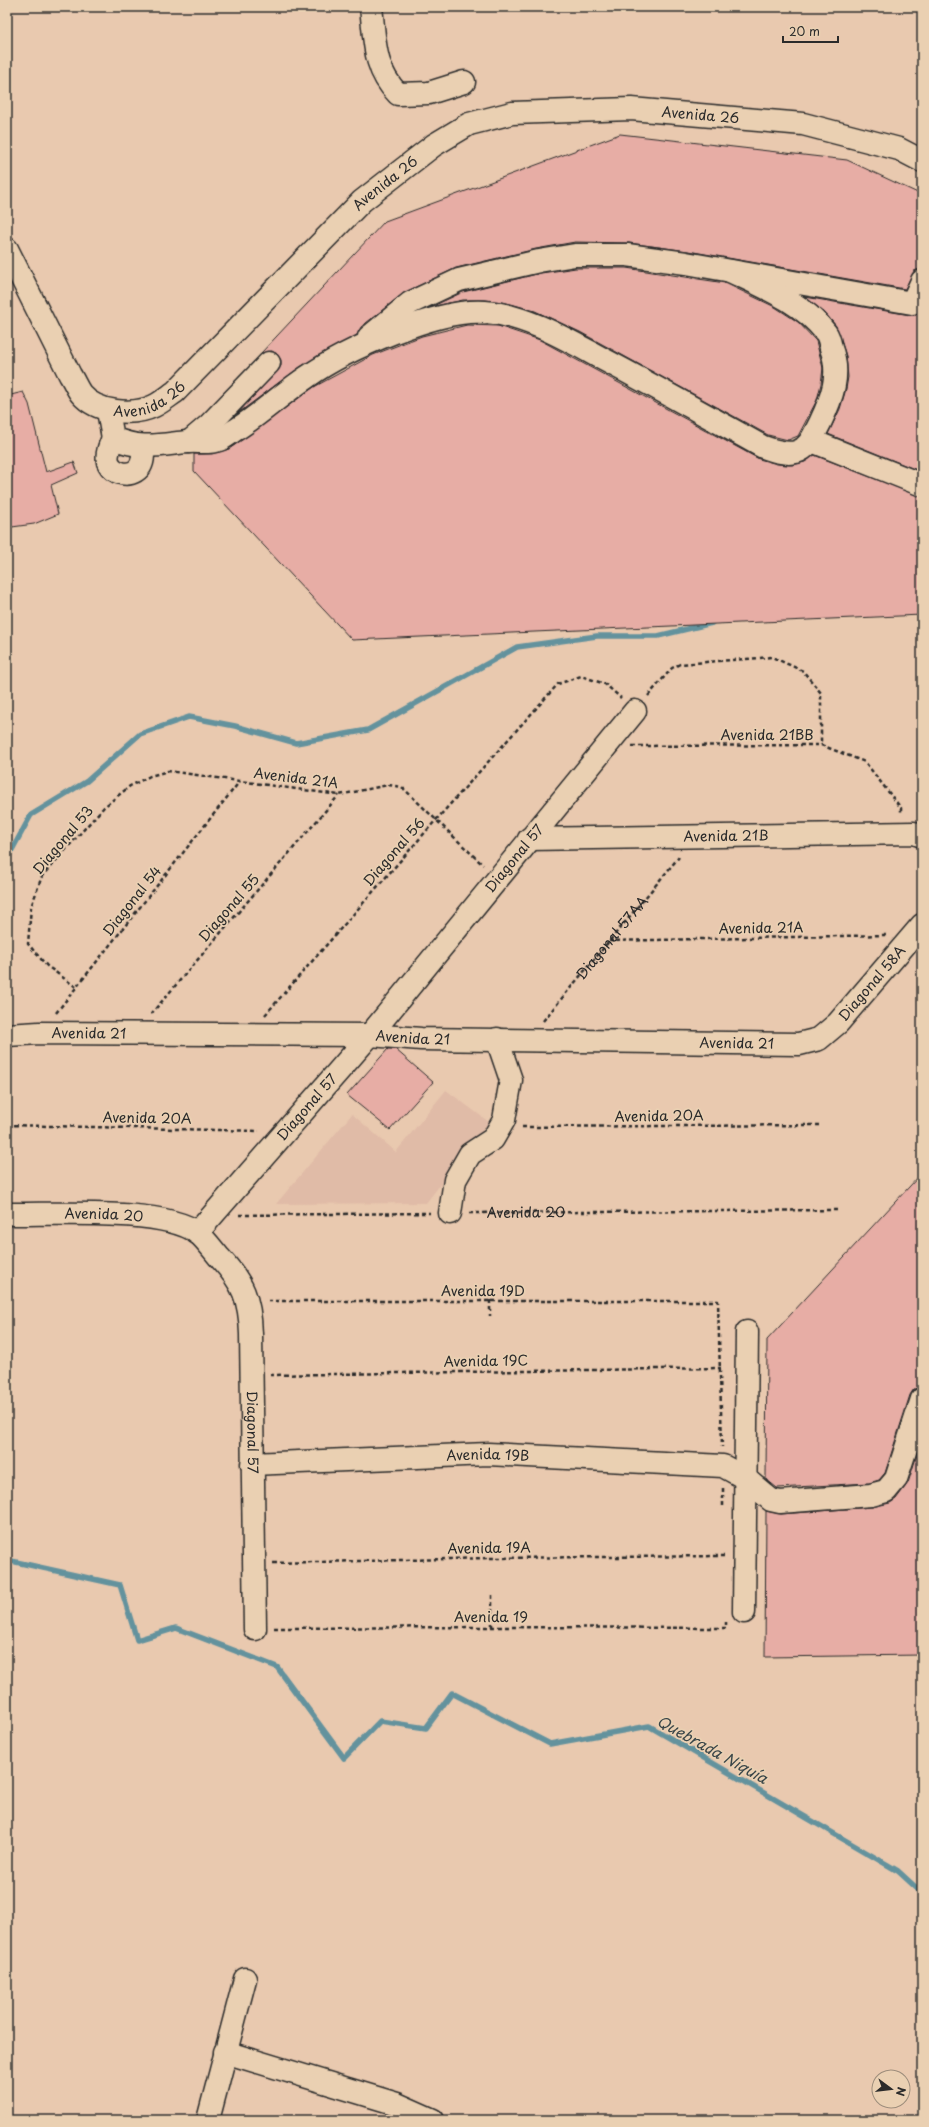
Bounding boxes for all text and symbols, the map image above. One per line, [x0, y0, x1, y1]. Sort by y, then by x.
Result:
scale bar [783, 18, 838, 44]
text: 20 m [789, 22, 820, 40]
street label: Avenida 26 [661, 101, 740, 128]
street label: Avenida 26 [347, 151, 422, 215]
street label: Avenida 26 [113, 376, 190, 422]
street label: Avenida 21BB [720, 724, 814, 745]
street label: Avenida 21A [253, 762, 339, 793]
street label: Diagonal 53 [28, 801, 98, 879]
street label: Diagonal 56 [358, 813, 429, 891]
street label: Diagonal 57 [480, 819, 548, 897]
street label: Avenida 21B [683, 824, 769, 847]
street label: Diagonal 54 [97, 861, 166, 940]
street label: Diagonal 55 [193, 869, 264, 946]
street label: Diagonal 57AA [571, 891, 653, 984]
street label: Avenida 21A [718, 916, 804, 939]
street label: Diagonal 58A [833, 940, 910, 1025]
street label: Avenida 21 [52, 1022, 126, 1044]
street label: Avenida 21 [375, 1024, 450, 1049]
street label: Avenida 21 [699, 1032, 774, 1054]
street label: Diagonal 57 [271, 1069, 342, 1145]
street label: Avenida 20A [614, 1104, 704, 1127]
street label: Avenida 20A [102, 1106, 192, 1129]
street label: Avenida 20 [487, 1201, 565, 1223]
street label: Avenida 20 [65, 1203, 144, 1227]
street label: Avenida 19D [441, 1280, 525, 1301]
street label: Avenida 19C [444, 1349, 528, 1372]
street label: Diagonal 57 [242, 1391, 264, 1474]
street label: Avenida 19B [446, 1443, 530, 1466]
street label: Avenida 19A [447, 1536, 531, 1559]
street label: Avenida 19 [454, 1606, 528, 1627]
water label: Quebrada Niquía [653, 1709, 773, 1789]
north arrow [871, 2069, 911, 2109]
text: N [892, 2085, 910, 2098]

